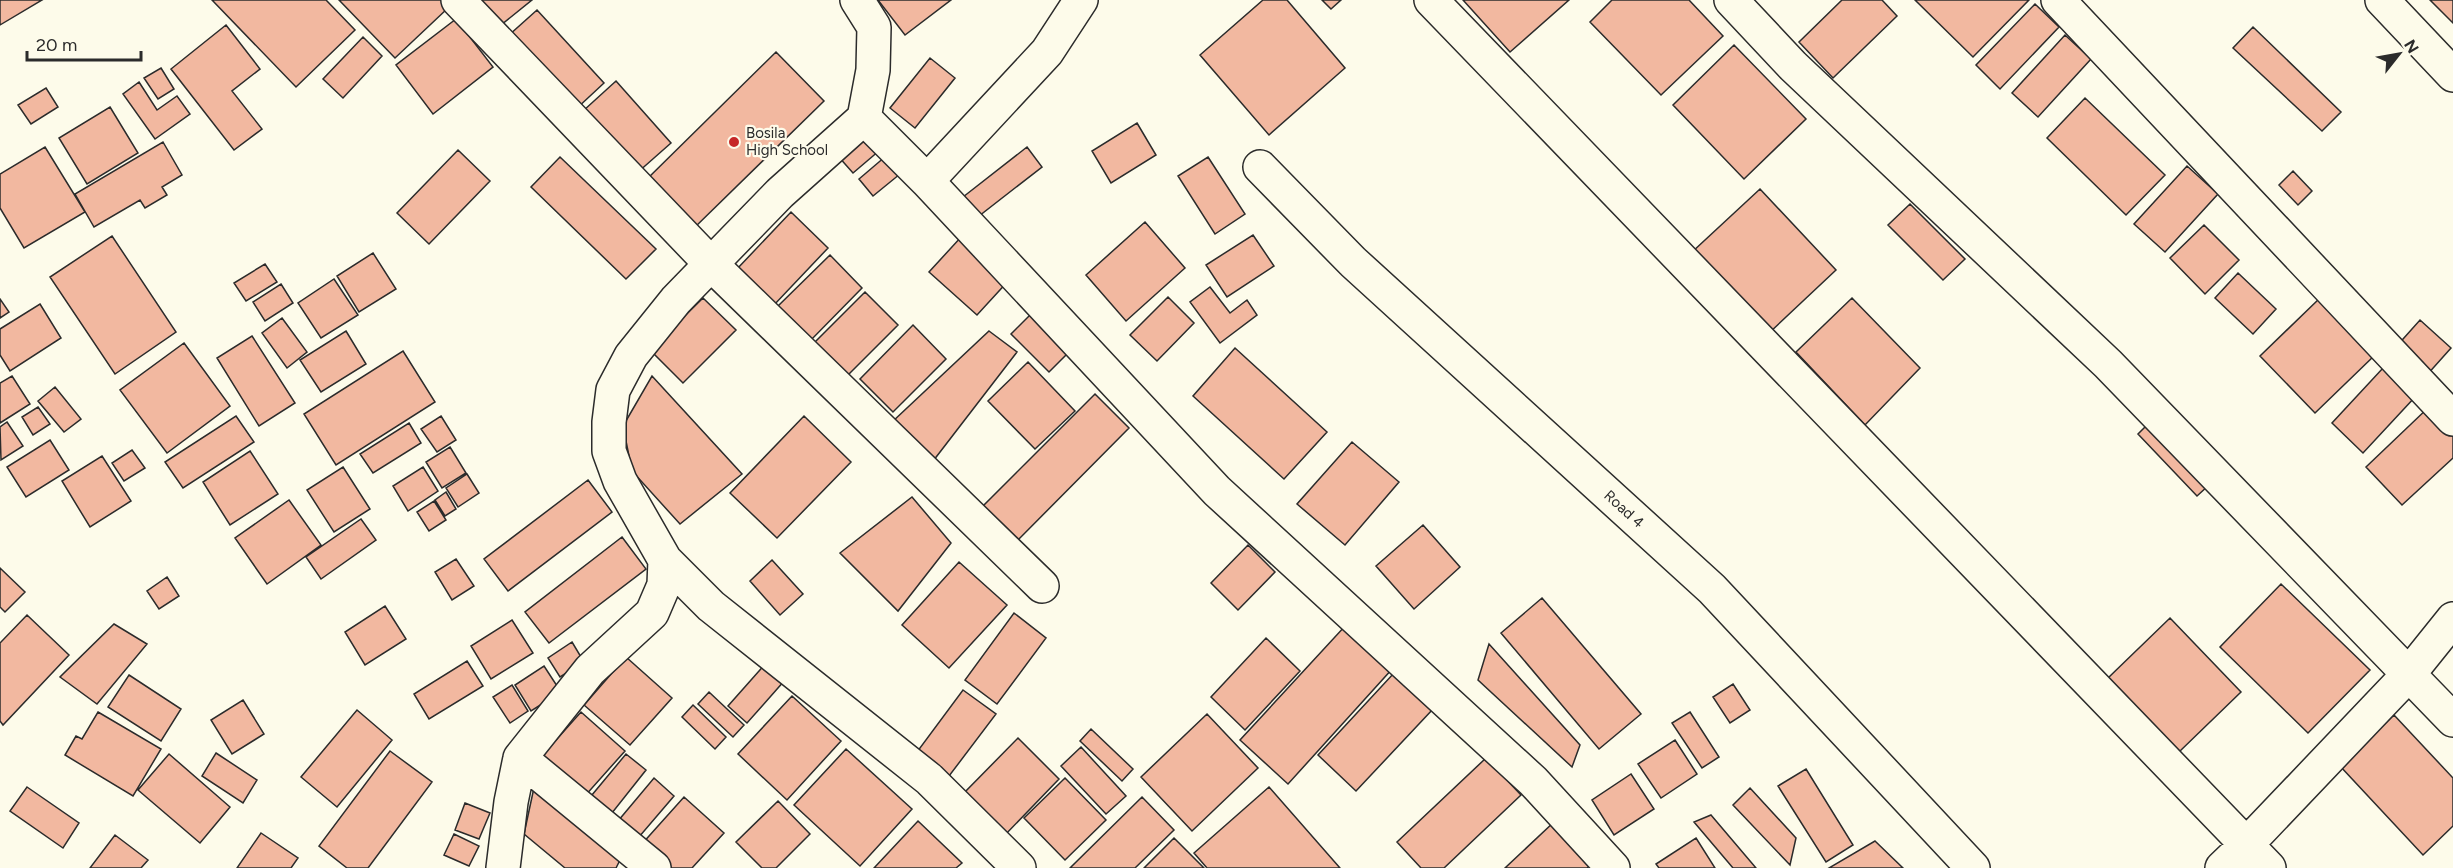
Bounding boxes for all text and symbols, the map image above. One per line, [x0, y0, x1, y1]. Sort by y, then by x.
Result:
scale bar [27, 24, 141, 62]
north arrow [2369, 24, 2429, 84]
text: 20 m [36, 34, 77, 56]
text: N [2400, 36, 2423, 57]
place label: Bosila High School [746, 124, 828, 159]
marker: Bosila High School [727, 135, 741, 149]
street label: Road 4 [1600, 486, 1648, 532]

